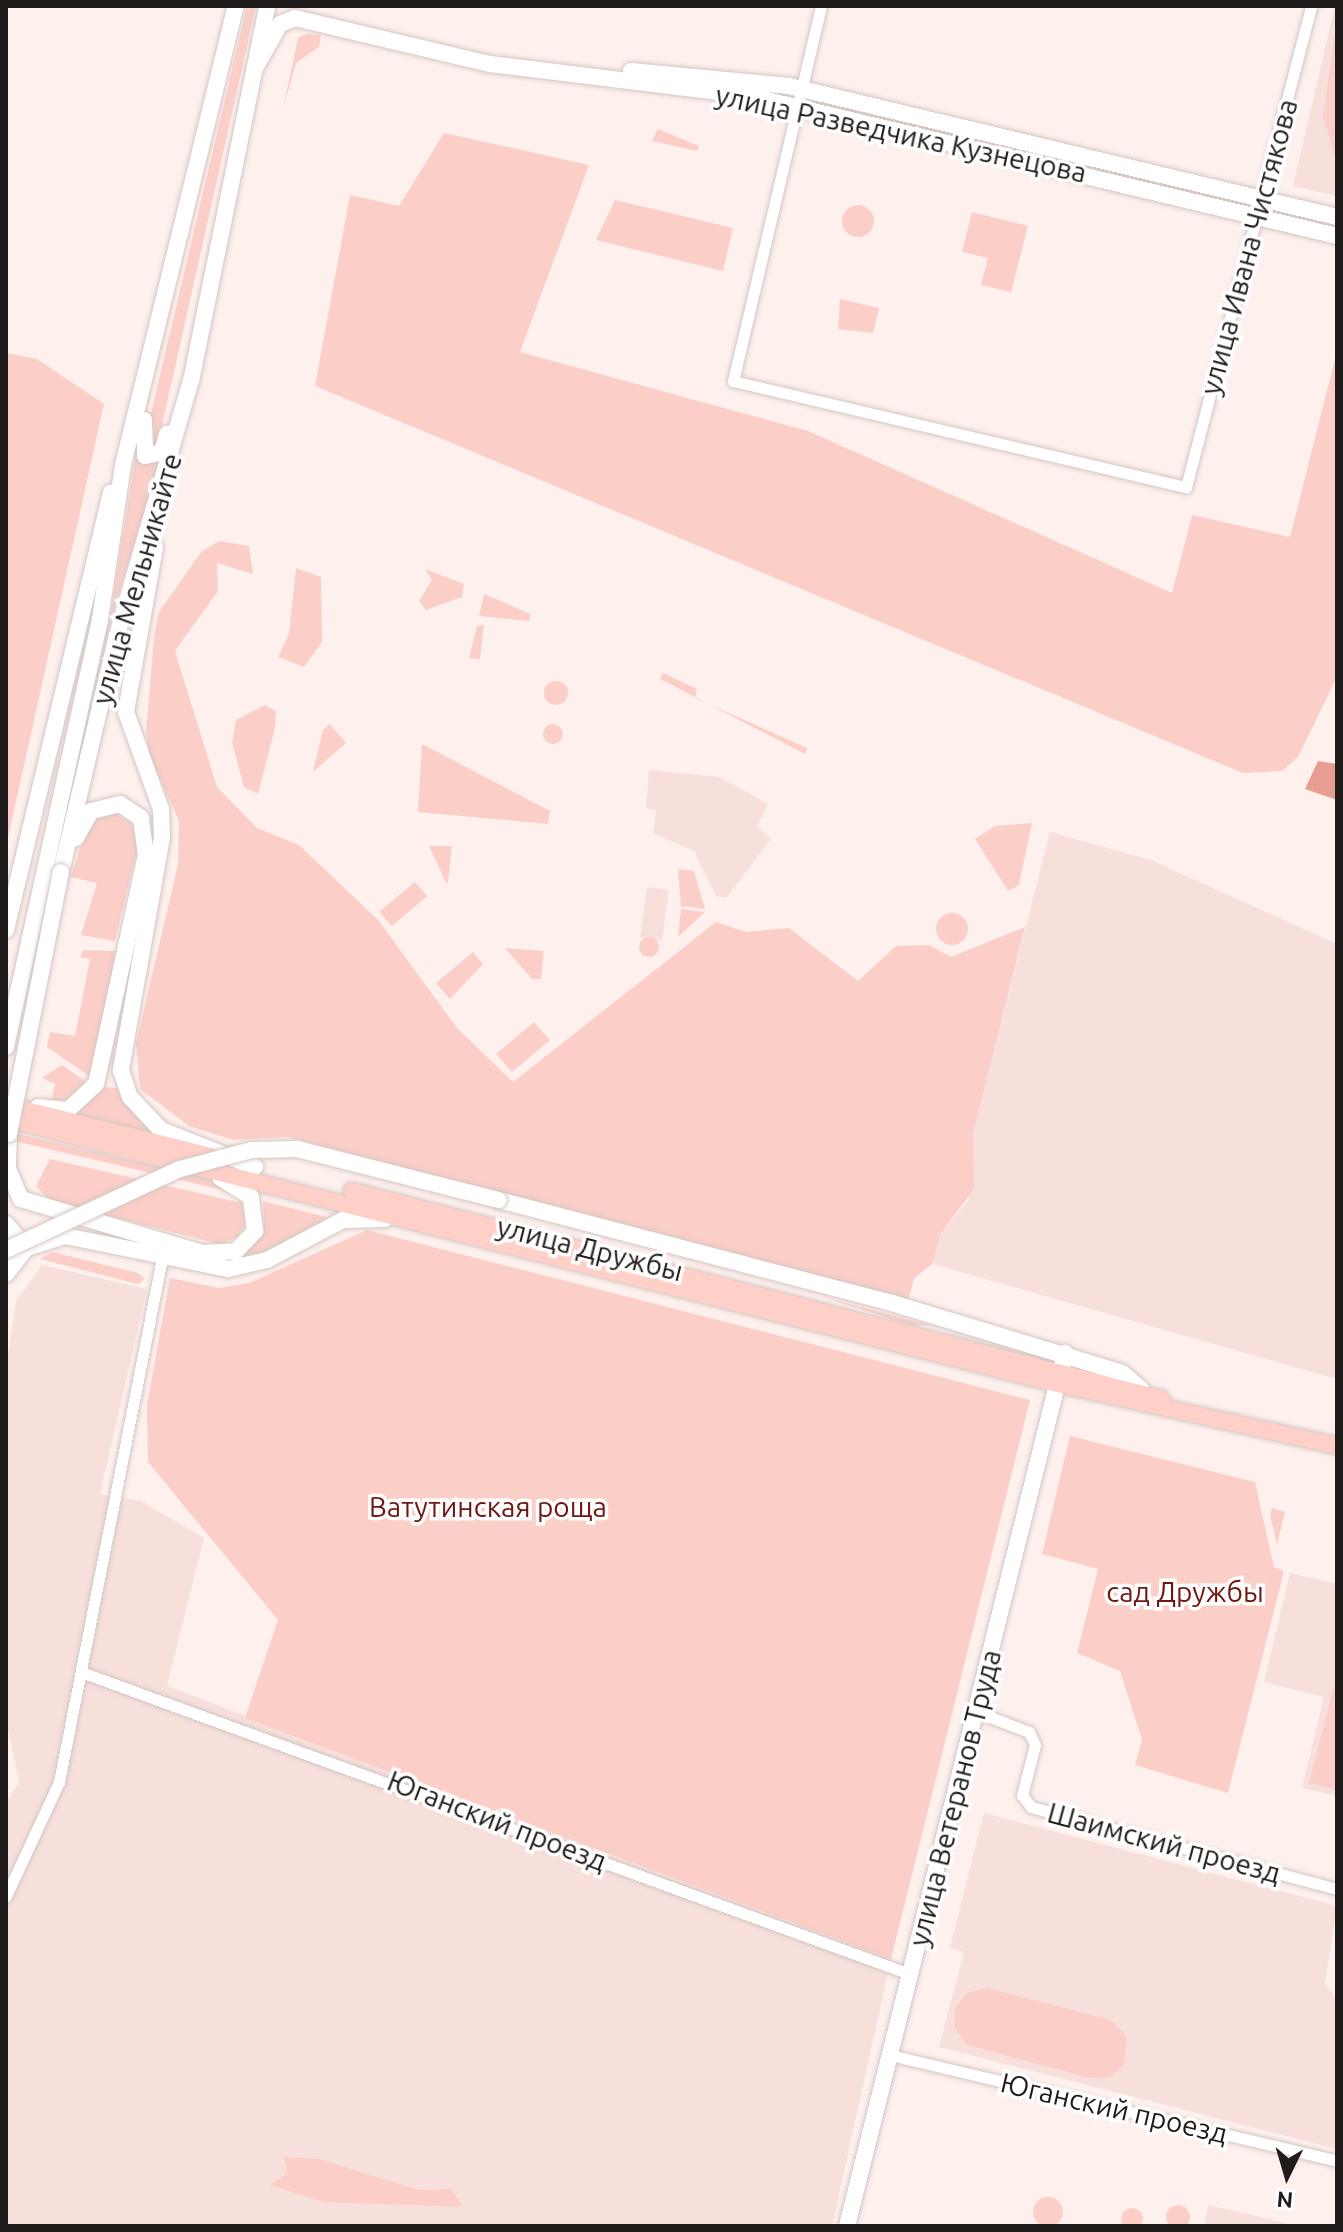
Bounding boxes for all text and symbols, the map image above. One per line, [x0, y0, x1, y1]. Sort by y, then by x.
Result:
street label: улица Разведчика Кузнецова [712, 78, 1090, 190]
street label: улица Ивана Чистякова [1193, 95, 1305, 399]
street label: улица Мельникайте [85, 449, 189, 709]
street label: улица Дружбы [494, 1210, 686, 1288]
park label: Ватутинская роща [369, 1490, 607, 1524]
park label: сад Дружбы [1106, 1575, 1264, 1609]
street label: улица Ветеранов Труда [902, 1646, 1008, 1950]
street label: Юганский проезд [383, 1764, 611, 1878]
street label: Шаимский проезд [1044, 1796, 1284, 1890]
street label: Юганский проезд [997, 2066, 1231, 2150]
north arrow [1247, 2136, 1327, 2216]
text: N [1276, 2187, 1294, 2214]

